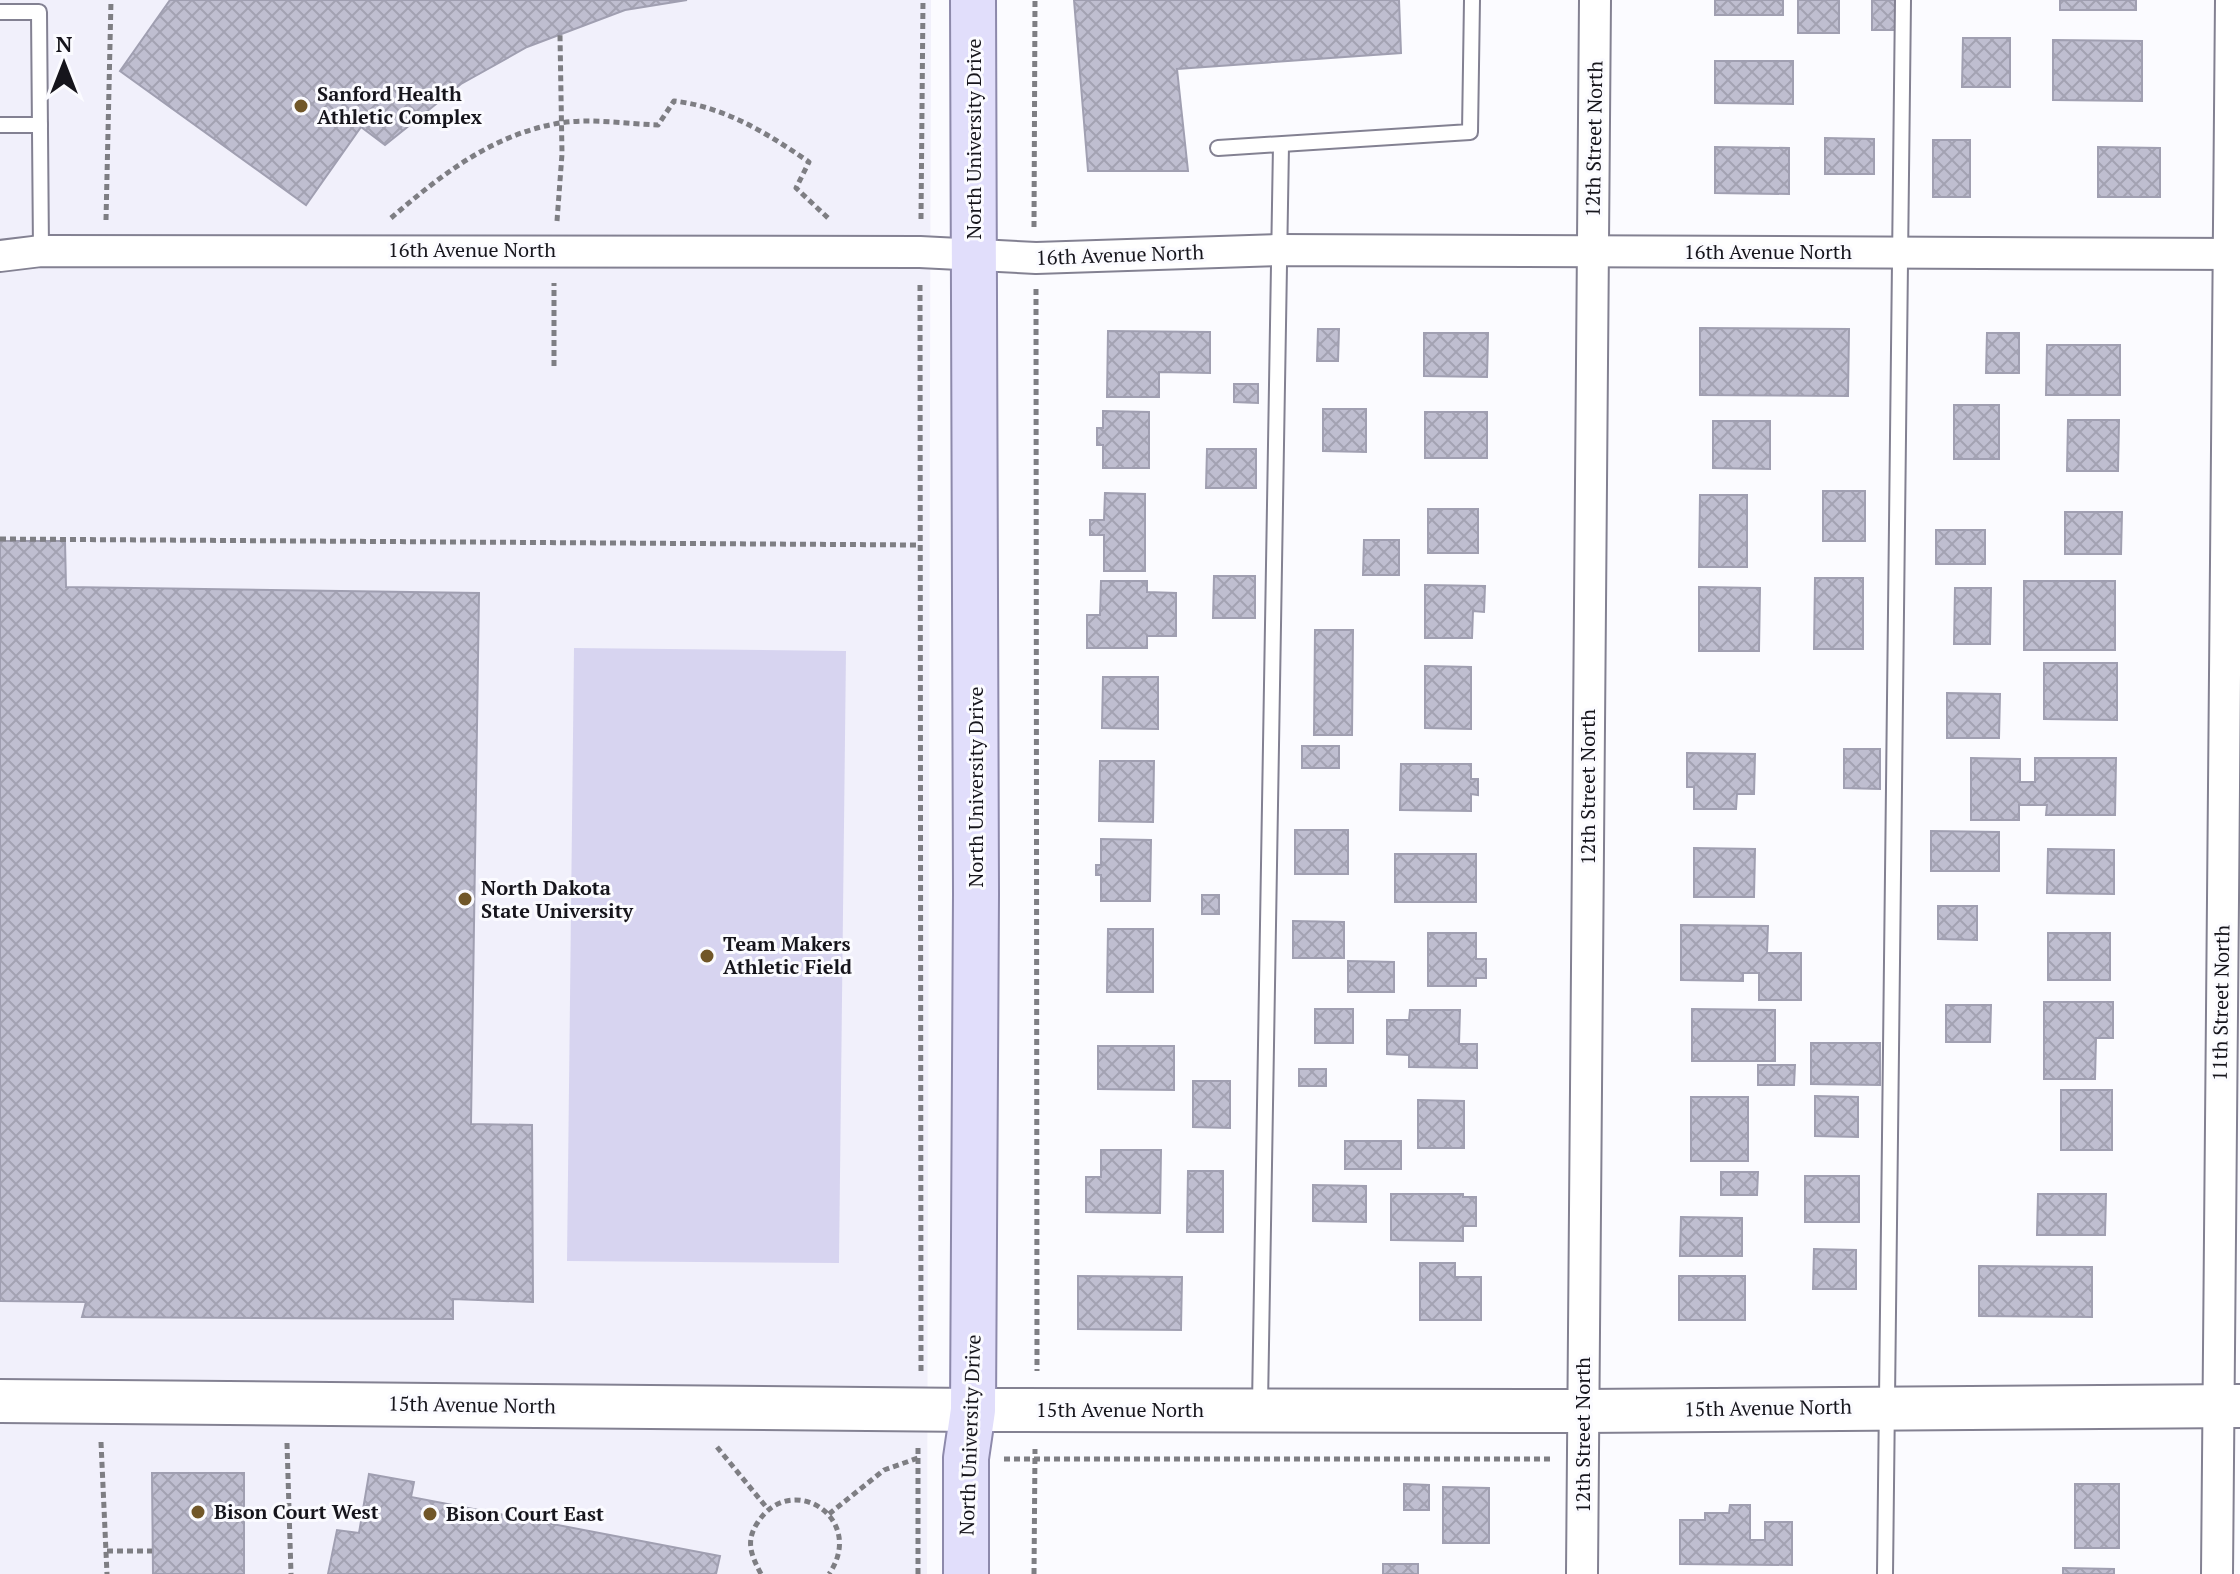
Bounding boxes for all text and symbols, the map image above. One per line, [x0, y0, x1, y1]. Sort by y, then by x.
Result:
north arrow [24, 24, 104, 104]
text: N [56, 29, 73, 58]
street label: North University Drive [960, 39, 987, 240]
street label: 12th Street North [1579, 60, 1608, 217]
place label: Sanford Health Athletic Complex [317, 80, 482, 130]
marker: Sanford Health Athletic Complex [292, 97, 310, 115]
street label: 16th Avenue North [388, 236, 556, 263]
street label: 16th Avenue North [1036, 238, 1205, 271]
street label: 16th Avenue North [1684, 238, 1852, 265]
street label: North University Drive [962, 687, 989, 888]
street label: 12th Street North [1574, 709, 1601, 865]
place label: North Dakota State University [481, 874, 634, 924]
marker: North Dakota State University [456, 890, 474, 908]
street label: 11th Street North [2206, 924, 2235, 1081]
place label: Team Makers Athletic Field [723, 930, 852, 980]
marker: Team Makers Athletic Field [698, 947, 716, 965]
street label: North University Drive [953, 1334, 986, 1536]
street label: 12th Street North [1569, 1357, 1596, 1513]
street label: 15th Avenue North [388, 1390, 556, 1419]
street label: 15th Avenue North [1684, 1393, 1852, 1422]
street label: 15th Avenue North [1036, 1396, 1204, 1423]
place label: Bison Court West [214, 1498, 379, 1525]
place label: Bison Court East [446, 1500, 604, 1527]
marker: Bison Court West [189, 1503, 207, 1521]
marker: Bison Court East [421, 1505, 439, 1523]

